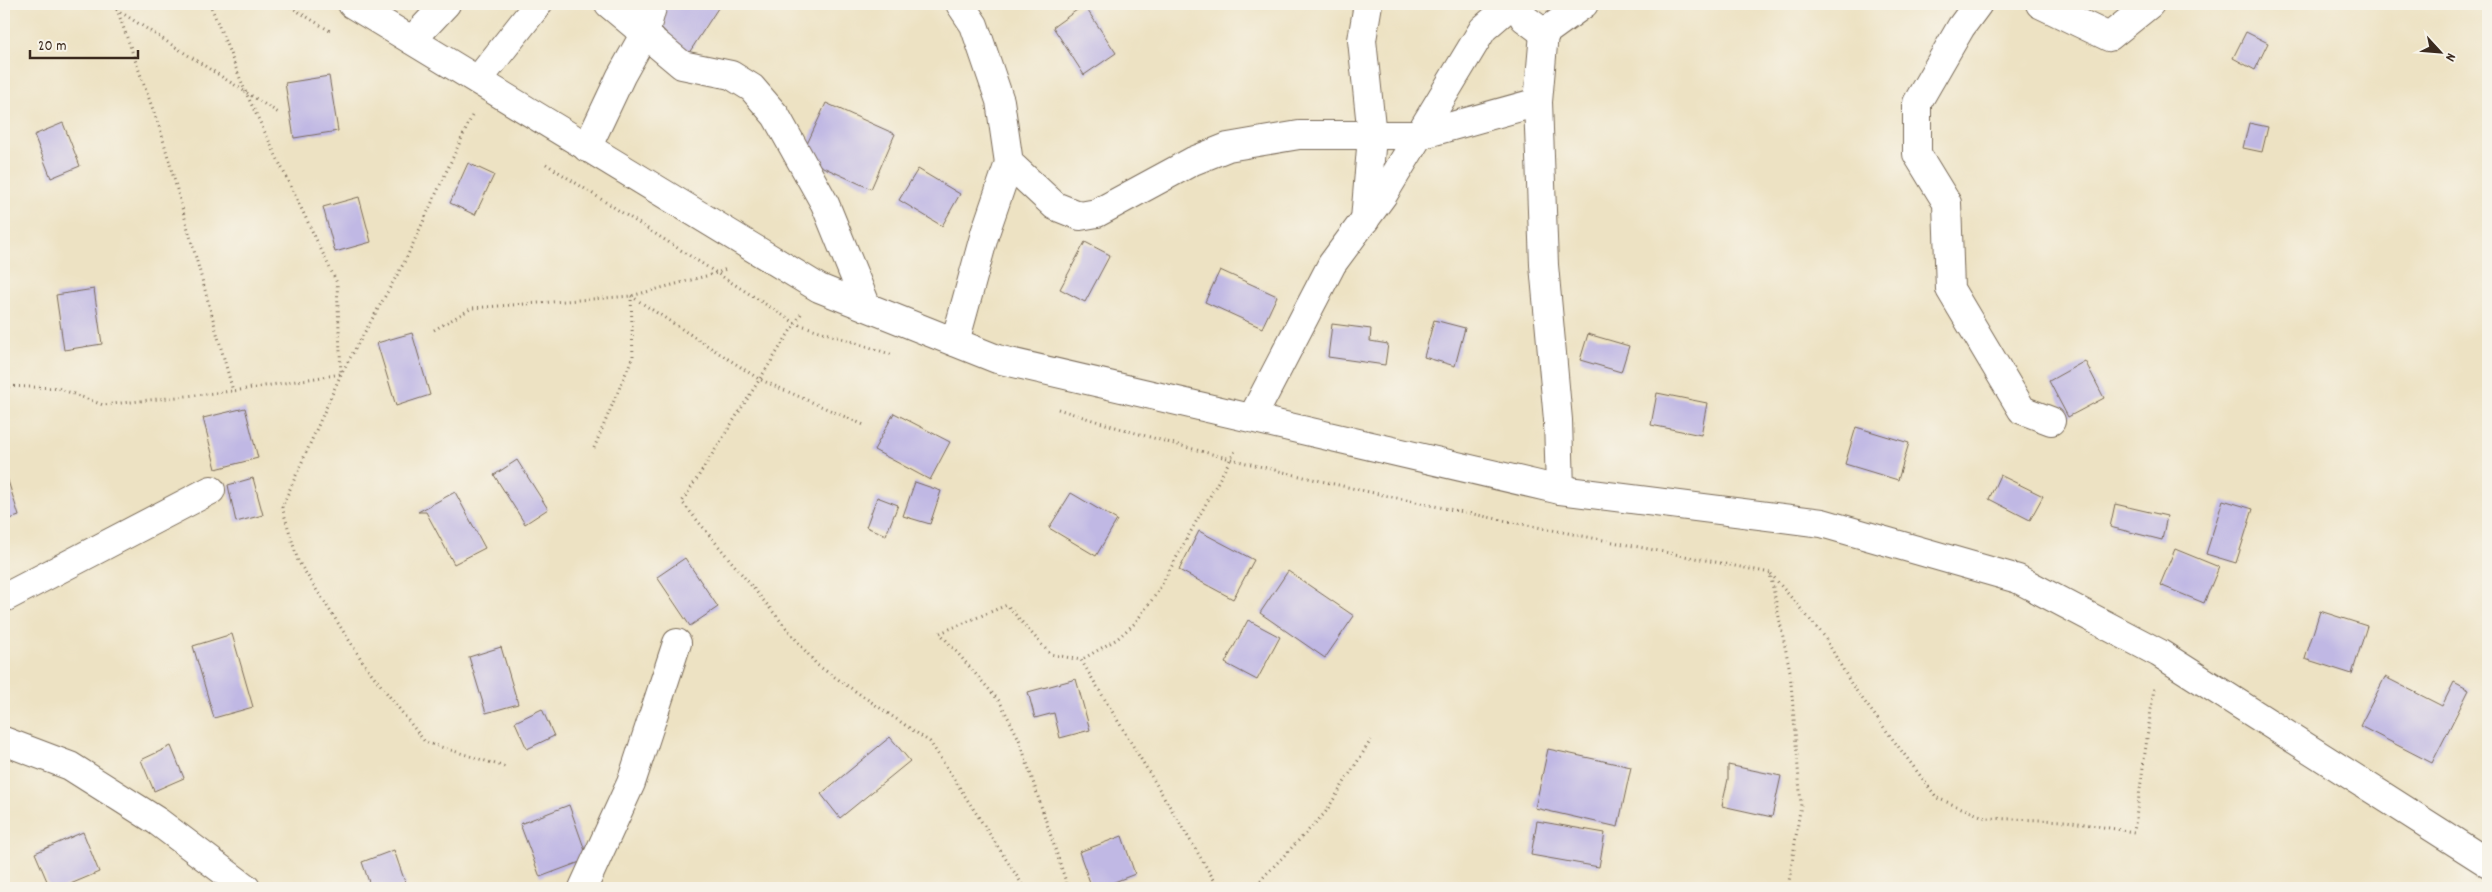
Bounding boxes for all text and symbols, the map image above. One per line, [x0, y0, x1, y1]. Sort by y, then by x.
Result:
scale bar [30, 28, 138, 60]
north arrow [2414, 28, 2464, 78]
text: 20 m [38, 36, 66, 58]
text: N [2439, 49, 2460, 64]

